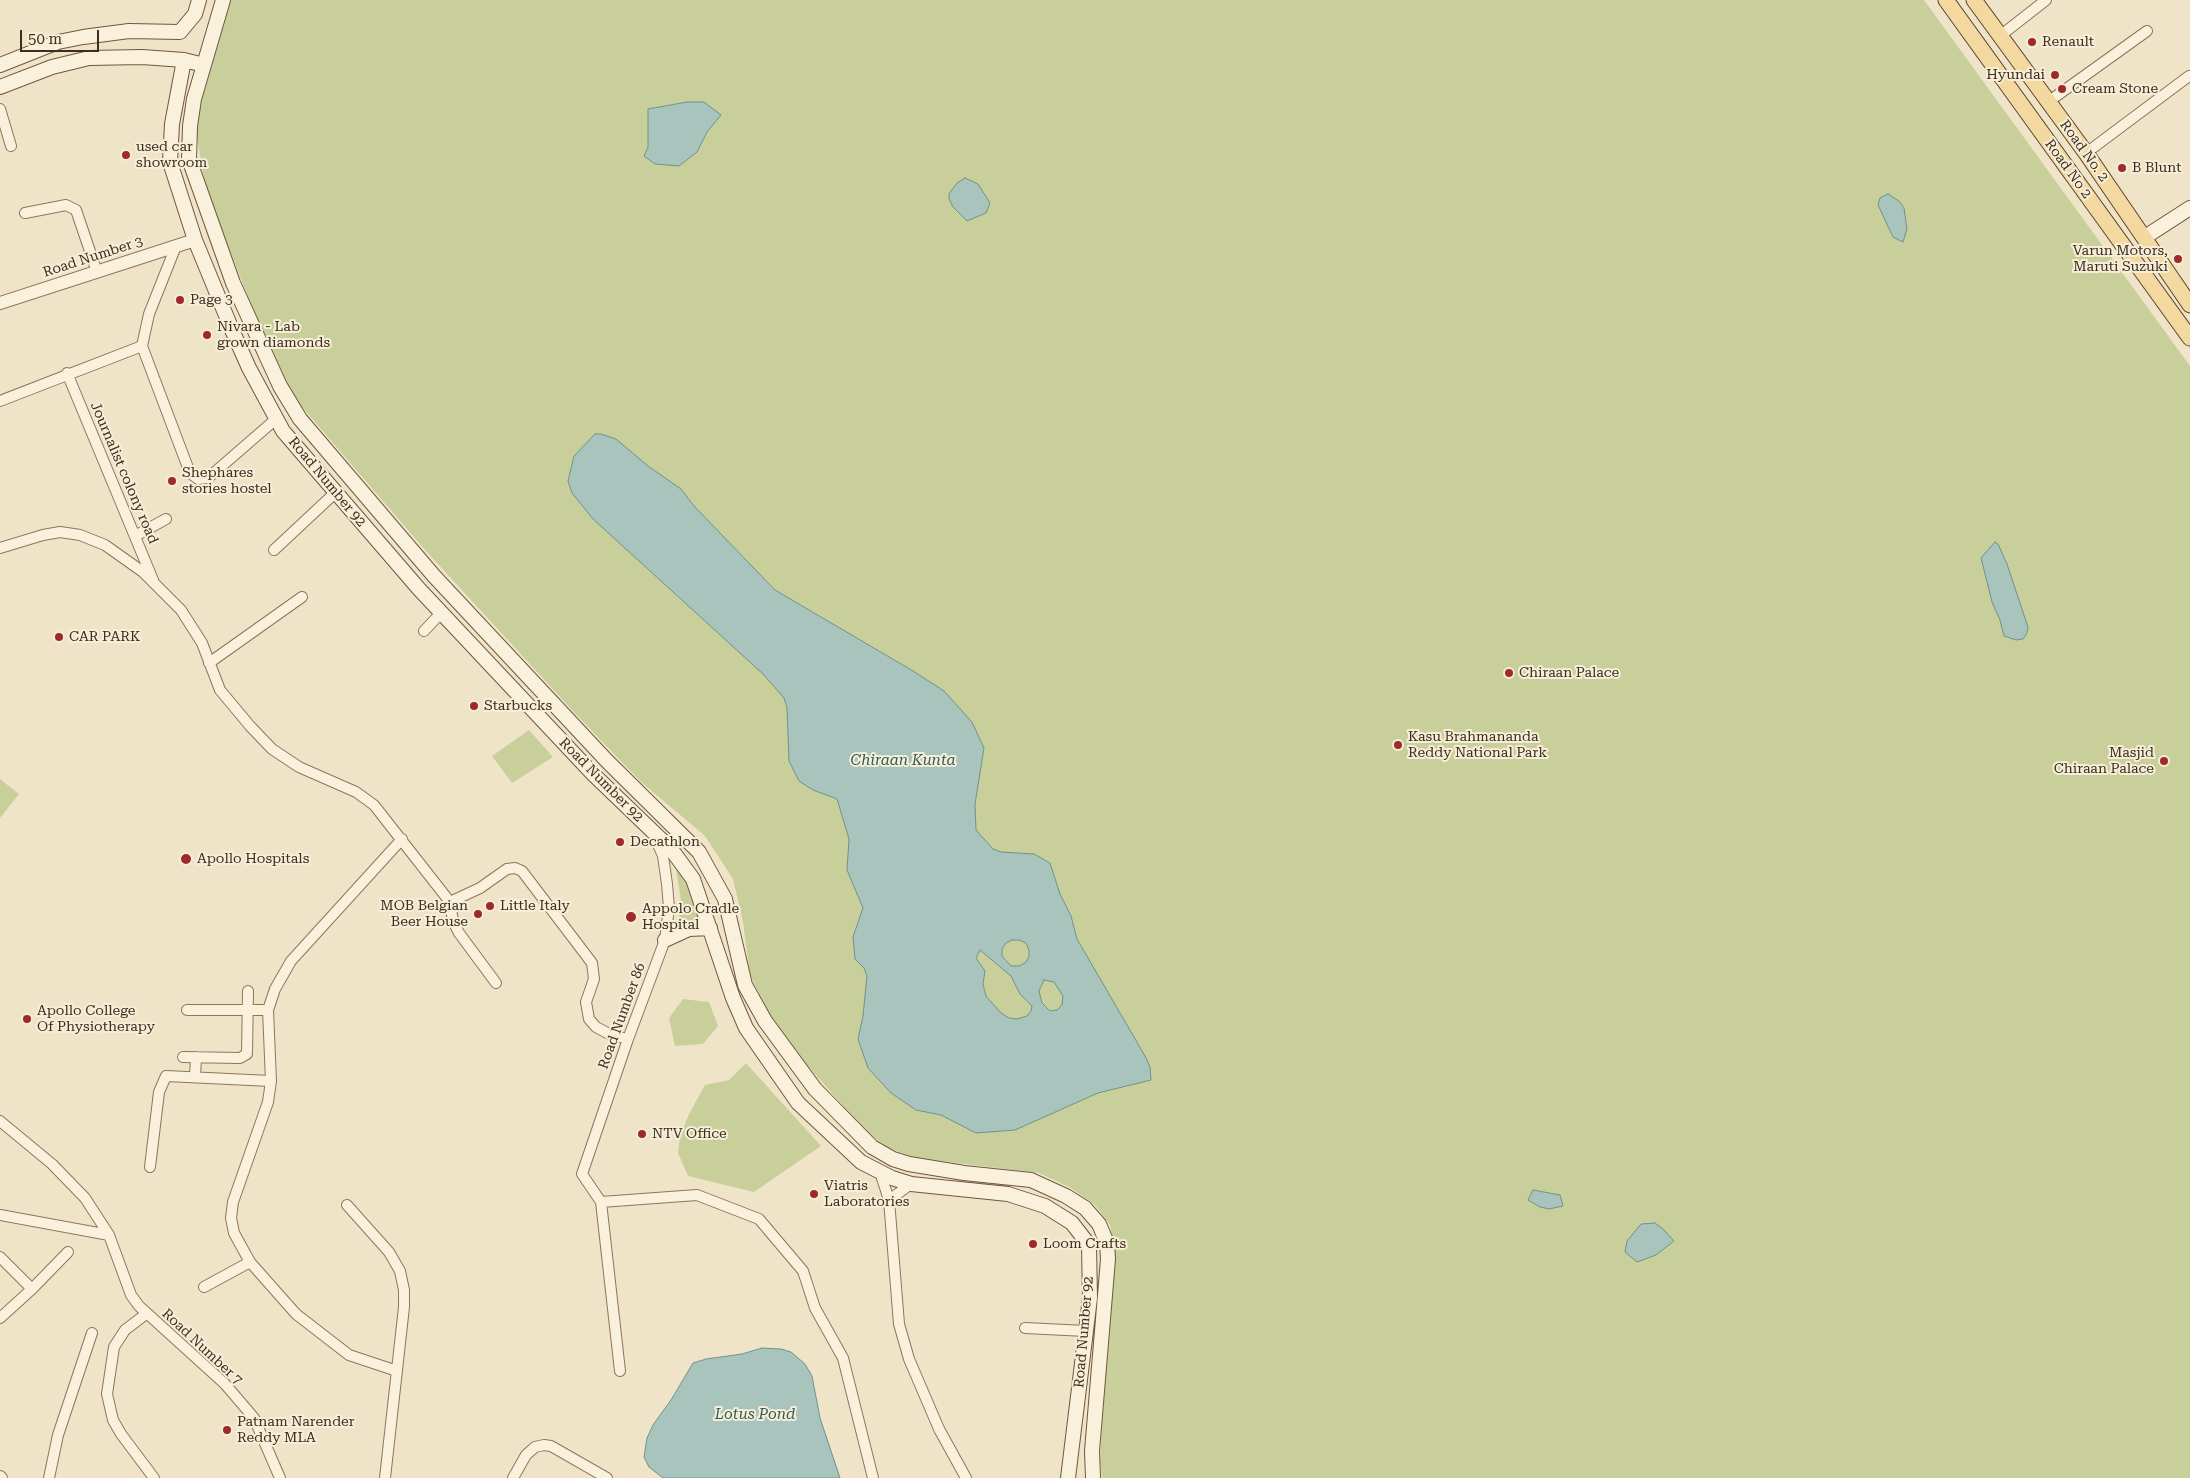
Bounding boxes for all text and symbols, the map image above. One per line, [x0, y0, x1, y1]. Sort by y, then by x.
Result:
scale bar [22, 20, 101, 52]
text: 50 m [28, 30, 62, 48]
place label: Renault [2042, 34, 2094, 50]
marker: Renault [2026, 36, 2038, 48]
place label: Hyundai [1986, 67, 2045, 83]
marker: Hyundai [2049, 69, 2061, 81]
place label: Cream Stone [2072, 81, 2158, 97]
marker: Cream Stone [2056, 83, 2068, 95]
street label: Road No. 2 [2056, 117, 2112, 185]
street label: Road No 2 [2041, 136, 2095, 202]
place label: used car showroom [136, 139, 207, 172]
marker: used car showroom [120, 149, 132, 161]
place label: B Blunt [2132, 160, 2182, 176]
marker: B Blunt [2116, 162, 2128, 174]
street label: Road Number 3 [41, 233, 145, 281]
place label: Varun Motors, Maruti Suzuki [2073, 243, 2168, 276]
marker: Varun Motors, Maruti Suzuki [2172, 253, 2184, 265]
place label: Page 3 [190, 292, 233, 308]
marker: Page 3 [174, 294, 186, 306]
place label: Nivara - Lab grown diamonds [217, 319, 330, 352]
marker: Nivara - Lab grown diamonds [201, 329, 213, 341]
street label: Journalist colony road [87, 400, 161, 546]
street label: Road Number 92 [285, 434, 369, 530]
place label: Shephares stories hostel [182, 465, 272, 498]
marker: Shephares stories hostel [166, 475, 178, 487]
place label: CAR PARK [69, 629, 140, 645]
marker: CAR PARK [53, 631, 65, 643]
place label: Chiraan Palace [1519, 665, 1619, 681]
marker: Chiraan Palace [1503, 667, 1515, 679]
place label: Starbucks [484, 698, 552, 714]
marker: Starbucks [468, 700, 480, 712]
place label: Kasu Brahmananda Reddy National Park [1408, 729, 1547, 762]
street label: Road Number 92 [555, 734, 647, 826]
marker: Kasu Brahmananda Reddy National Park [1392, 739, 1404, 751]
place label: Masjid Chiraan Palace [2054, 745, 2154, 778]
water label: Chiraan Kunta [851, 752, 955, 770]
marker: Masjid Chiraan Palace [2158, 755, 2170, 767]
place label: Decathlon [630, 834, 700, 850]
marker: Decathlon [614, 836, 626, 848]
place label: Apollo Hospitals [197, 851, 309, 867]
marker: Apollo Hospitals [179, 852, 193, 866]
place label: MOB Belgian Beer House [380, 898, 468, 930]
place label: Little Italy [500, 898, 570, 914]
marker: Little Italy [484, 900, 496, 912]
place label: Appolo Cradle Hospital [642, 901, 739, 934]
marker: MOB Belgian Beer House [472, 908, 484, 920]
marker: Appolo Cradle Hospital [624, 910, 638, 924]
street label: Road Number 86 [595, 961, 649, 1071]
place label: Apollo College Of Physiotherapy [37, 1003, 155, 1036]
marker: Apollo College Of Physiotherapy [21, 1013, 33, 1025]
place label: NTV Office [652, 1126, 727, 1142]
marker: NTV Office [636, 1128, 648, 1140]
place label: Viatris Laboratories [824, 1178, 909, 1210]
marker: Viatris Laboratories [808, 1188, 820, 1200]
place label: Loom Crafts [1043, 1236, 1126, 1252]
marker: Loom Crafts [1027, 1238, 1039, 1250]
street label: Road Number 92 [1071, 1275, 1097, 1389]
street label: Road Number 7 [158, 1305, 246, 1389]
water label: Lotus Pond [715, 1406, 795, 1424]
place label: Patnam Narender Reddy MLA [237, 1414, 355, 1446]
marker: Patnam Narender Reddy MLA [221, 1424, 233, 1436]

